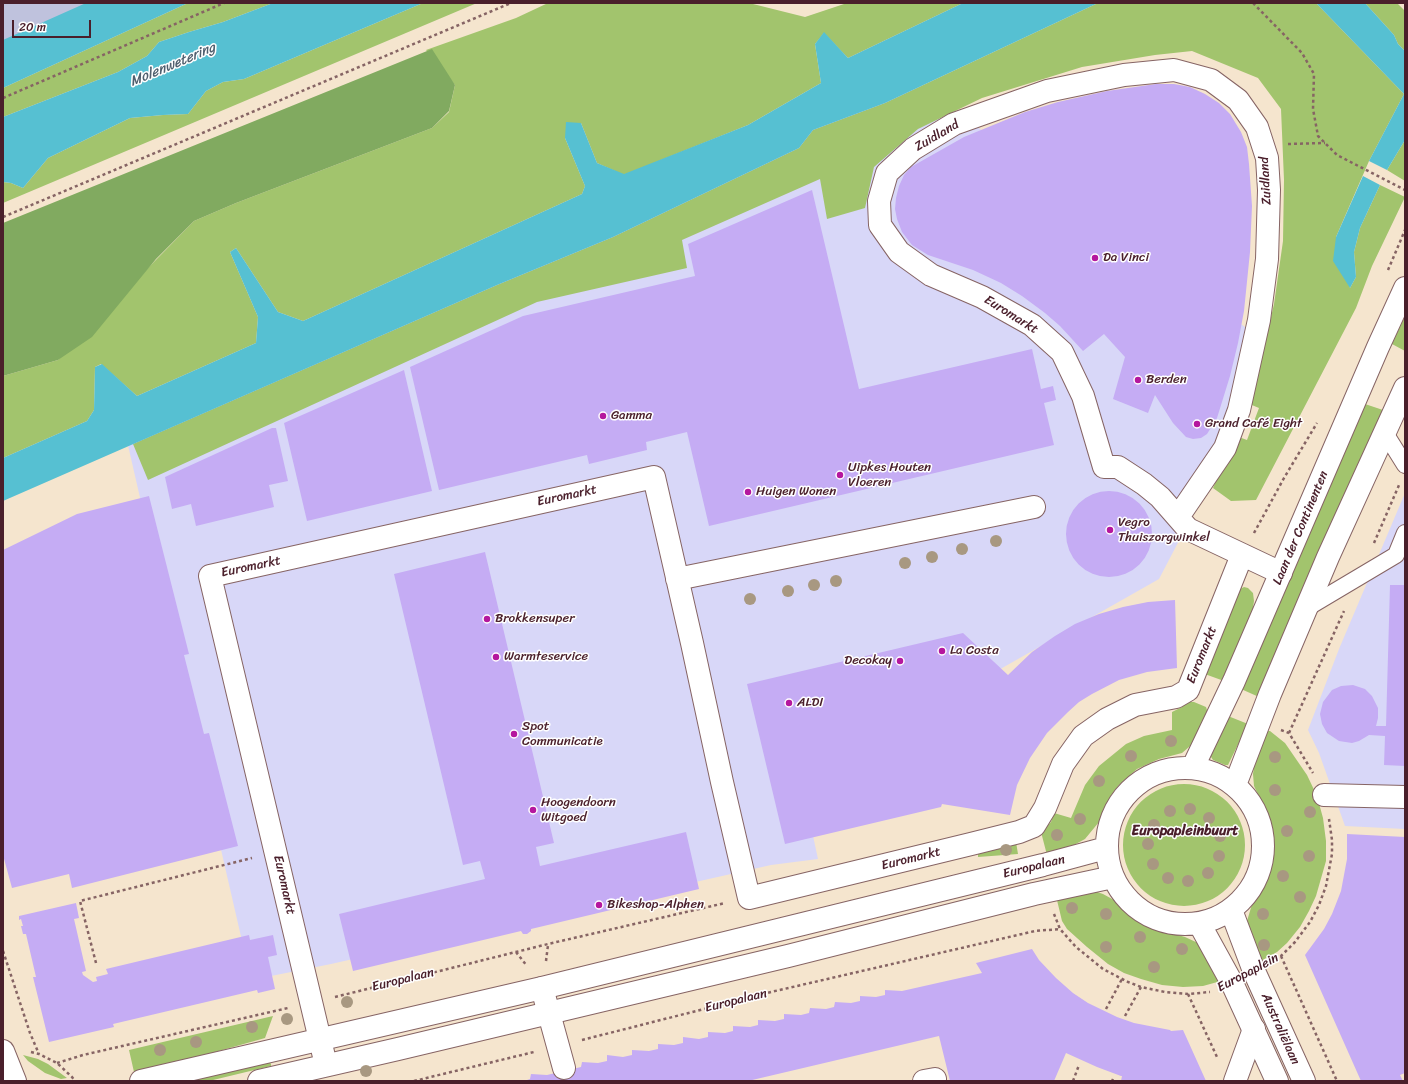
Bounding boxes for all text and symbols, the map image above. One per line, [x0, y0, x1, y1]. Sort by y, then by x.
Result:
scale bar [14, 12, 93, 38]
text: 20 m [19, 16, 46, 38]
water label: Molenwetering [128, 39, 218, 91]
street label: Zuidland [912, 117, 962, 155]
street label: Zuidland [1257, 156, 1275, 206]
place label: Da Vinci [1103, 250, 1149, 266]
marker: Da Vinci [1090, 253, 1100, 263]
street label: Euromarkt [981, 292, 1041, 338]
place label: Berden [1146, 372, 1187, 388]
marker: Berden [1133, 375, 1143, 385]
place label: Gamma [611, 408, 652, 424]
marker: Gamma [598, 411, 608, 421]
place label: Grand Café Eight [1205, 416, 1302, 432]
marker: Grand Café Eight [1192, 419, 1202, 429]
place label: Uipkes Houten Vloeren [848, 460, 931, 491]
street label: Laan der Continenten [1270, 469, 1332, 587]
marker: Uipkes Houten Vloeren [835, 470, 845, 480]
street label: Euromarkt [536, 482, 598, 510]
place label: Huigen Wonen [756, 484, 836, 500]
marker: Huigen Wonen [743, 487, 753, 497]
place label: Vegro Thuiszorgwinkel [1118, 515, 1210, 546]
marker: Vegro Thuiszorgwinkel [1105, 525, 1115, 535]
street label: Euromarkt [220, 553, 282, 581]
place label: Brokkensuper [495, 611, 574, 627]
marker: Brokkensuper [482, 614, 492, 624]
street label: Euromarkt [1183, 624, 1221, 686]
place label: La Costa [950, 643, 999, 659]
marker: La Costa [937, 646, 947, 656]
place label: Warmteservice [504, 649, 588, 665]
marker: Warmteservice [491, 652, 501, 662]
place label: Decokay [844, 653, 892, 669]
marker: Decokay [895, 656, 905, 666]
place label: ALDI [797, 695, 823, 711]
marker: ALDI [784, 698, 794, 708]
place label: Spot Communicatie [522, 719, 603, 750]
marker: Spot Communicatie [509, 729, 519, 739]
place label: Hoogendoorn Witgoed [541, 795, 616, 826]
marker: Hoogendoorn Witgoed [528, 805, 538, 815]
district label: Europapleinbuurt [1132, 823, 1238, 839]
street label: Euromarkt [880, 844, 942, 874]
street label: Europalaan [1001, 852, 1067, 882]
street label: Euromarkt [270, 854, 298, 916]
place label: Bikeshop-Alphen [607, 897, 704, 913]
marker: Bikeshop-Alphen [594, 900, 604, 910]
street label: Europaplein [1215, 950, 1281, 996]
street label: Europalaan [370, 965, 436, 995]
street label: Europalaan [703, 986, 769, 1016]
street label: Australiëlaan [1257, 991, 1303, 1067]

